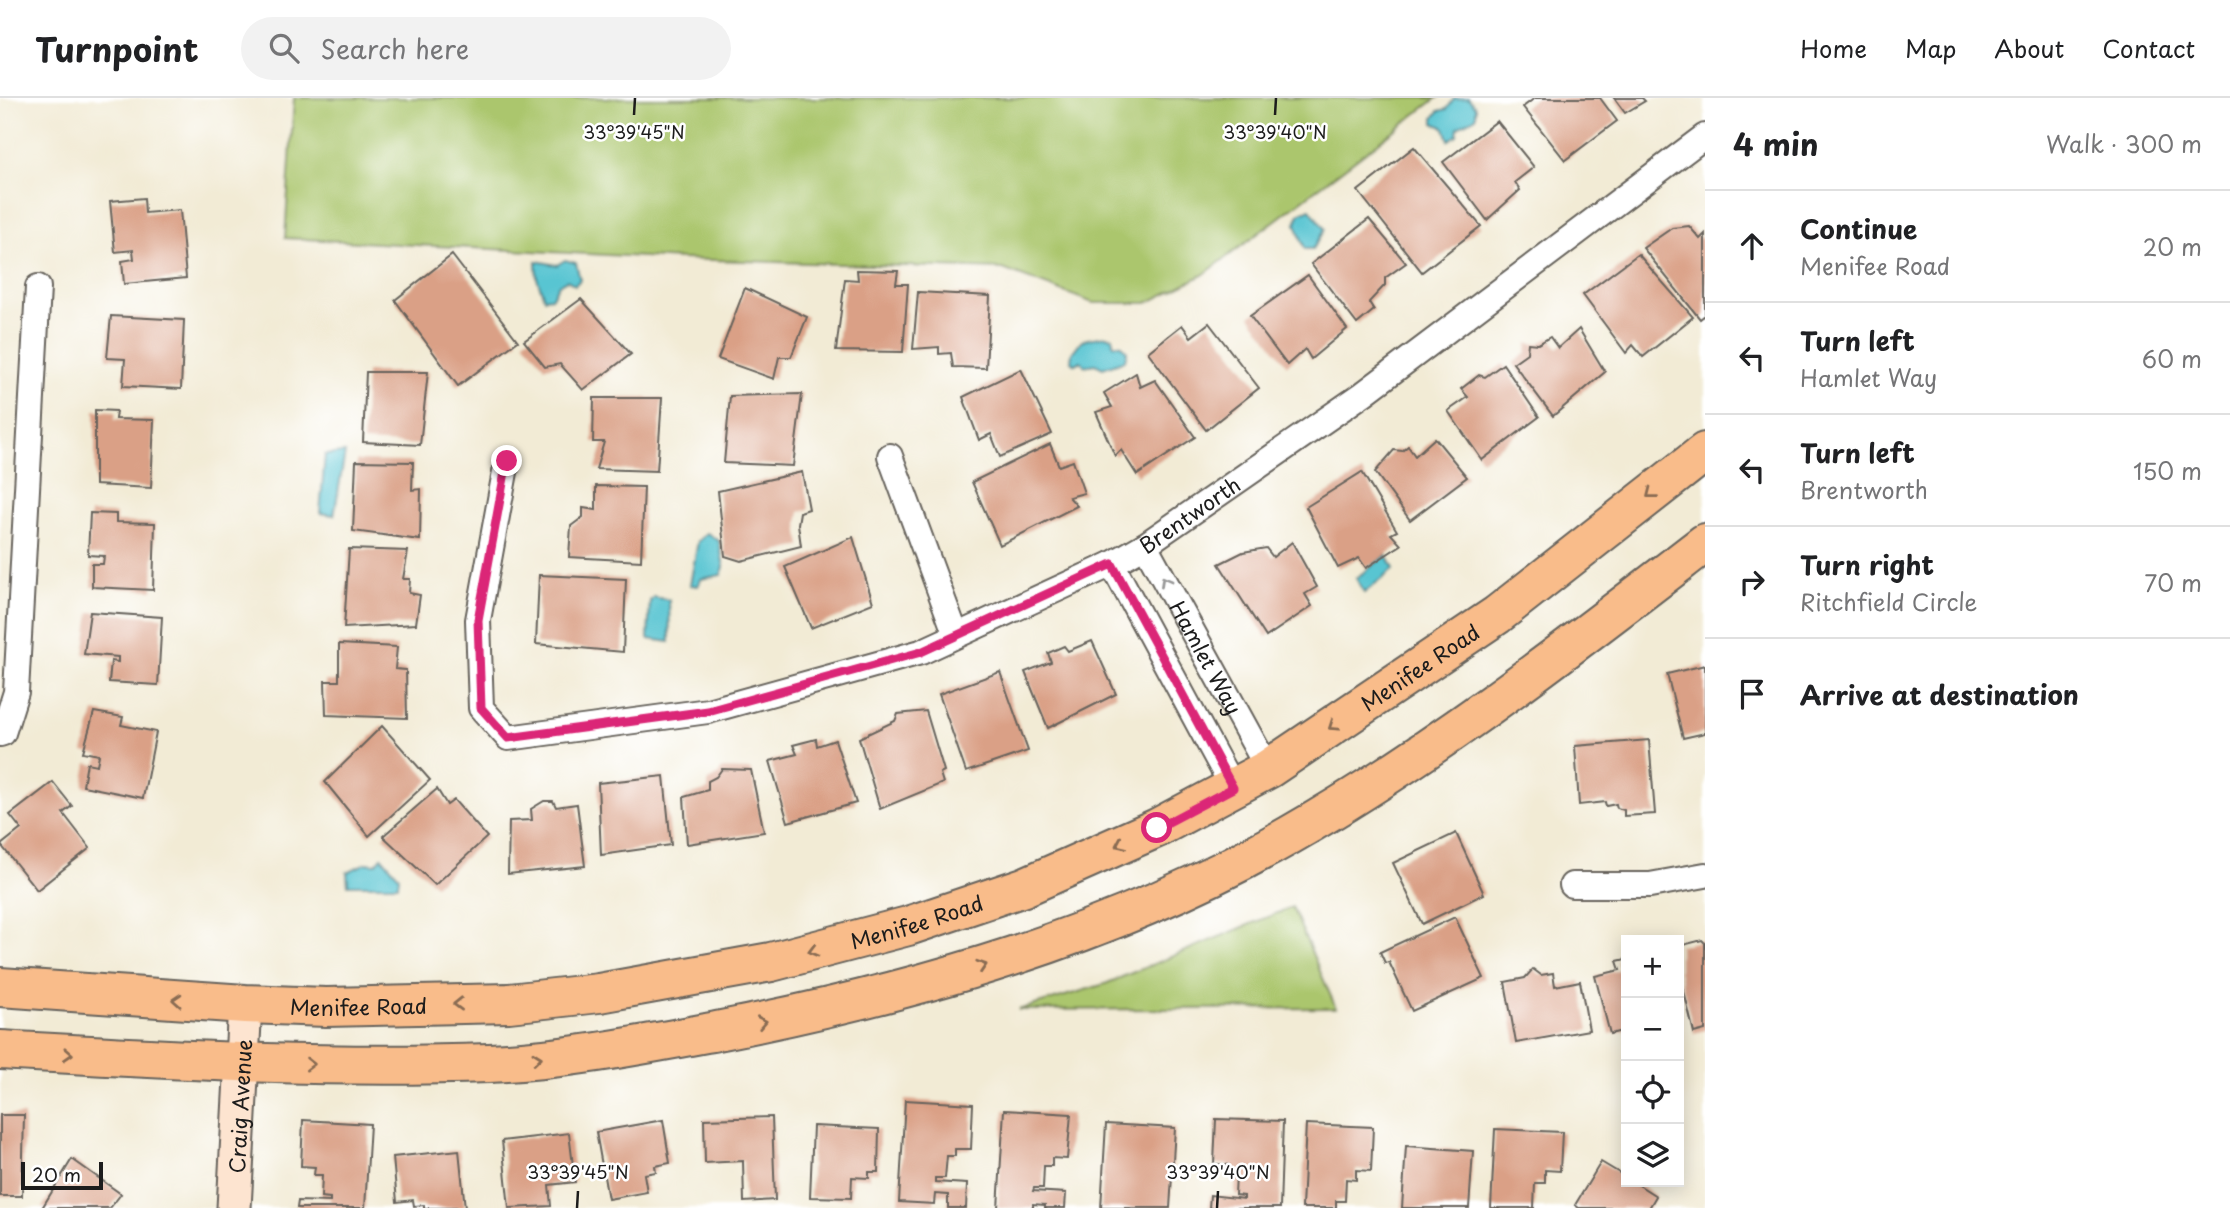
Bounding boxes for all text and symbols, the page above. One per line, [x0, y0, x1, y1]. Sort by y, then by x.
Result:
search box [241, 17, 731, 80]
text: Turnpoint [35, 23, 199, 73]
icon: search [265, 29, 303, 67]
text: Search here [321, 29, 469, 68]
text: Home [1800, 30, 1867, 66]
text: Map [1905, 30, 1956, 66]
text: About [1994, 30, 2064, 66]
text: Contact [2102, 30, 2195, 66]
text: 33°39'45"N [583, 118, 685, 145]
text: 33°39'40"N [1223, 118, 1327, 145]
text: 4 min [1733, 121, 1819, 166]
text: Walk · 300 m [2046, 126, 2202, 161]
text: Continue [1800, 209, 1917, 248]
icon: ahead [1733, 227, 1771, 265]
text: 20 m [2143, 229, 2202, 264]
text: Menifee Road [1800, 248, 1950, 283]
text: Turn left [1800, 321, 1915, 360]
icon: left [1733, 339, 1771, 377]
text: 60 m [2142, 341, 2202, 376]
text: Hamlet Way [1800, 360, 1937, 395]
text: Turn left [1800, 433, 1915, 472]
route end [491, 445, 522, 476]
icon: left [1733, 451, 1771, 489]
text: 150 m [2133, 453, 2202, 488]
street label: Brentworth [1132, 468, 1246, 561]
text: Brentworth [1800, 472, 1928, 507]
one-way arrow [1647, 486, 1659, 499]
text: Turn right [1800, 545, 1934, 584]
icon: right [1733, 563, 1771, 601]
text: 70 m [2144, 565, 2202, 600]
one-way arrow [1159, 575, 1173, 588]
text: Ritchfield Circle [1800, 584, 1978, 619]
street label: Hamlet Way [1162, 595, 1251, 720]
street label: Menifee Road [1354, 615, 1486, 719]
icon: arrive [1733, 675, 1771, 713]
text: Arrive at destination [1800, 675, 2079, 714]
one-way arrow [1328, 717, 1341, 730]
route start [1141, 812, 1172, 843]
one-way arrow [1115, 836, 1127, 850]
street label: Menifee Road [847, 886, 987, 957]
map controls [1621, 935, 1684, 1187]
button: + [1621, 935, 1684, 998]
one-way arrow [807, 943, 819, 957]
one-way arrow [976, 960, 988, 975]
street label: Menifee Road [289, 989, 427, 1023]
one-way arrow [171, 992, 182, 1007]
one-way arrow [452, 997, 463, 1012]
button: − [1621, 998, 1684, 1061]
one-way arrow [756, 1015, 768, 1030]
street label: Craig Avenue [220, 1038, 259, 1174]
one-way arrow [63, 1046, 74, 1061]
one-way arrow [532, 1051, 543, 1066]
one-way arrow [305, 1056, 316, 1072]
button: locate [1621, 1061, 1684, 1124]
button: layers [1621, 1124, 1684, 1187]
text: 33°39'45"N [527, 1158, 629, 1185]
text: 33°39'40"N [1166, 1158, 1270, 1185]
scale bar [21, 1159, 103, 1191]
text: 20 m [32, 1160, 81, 1188]

